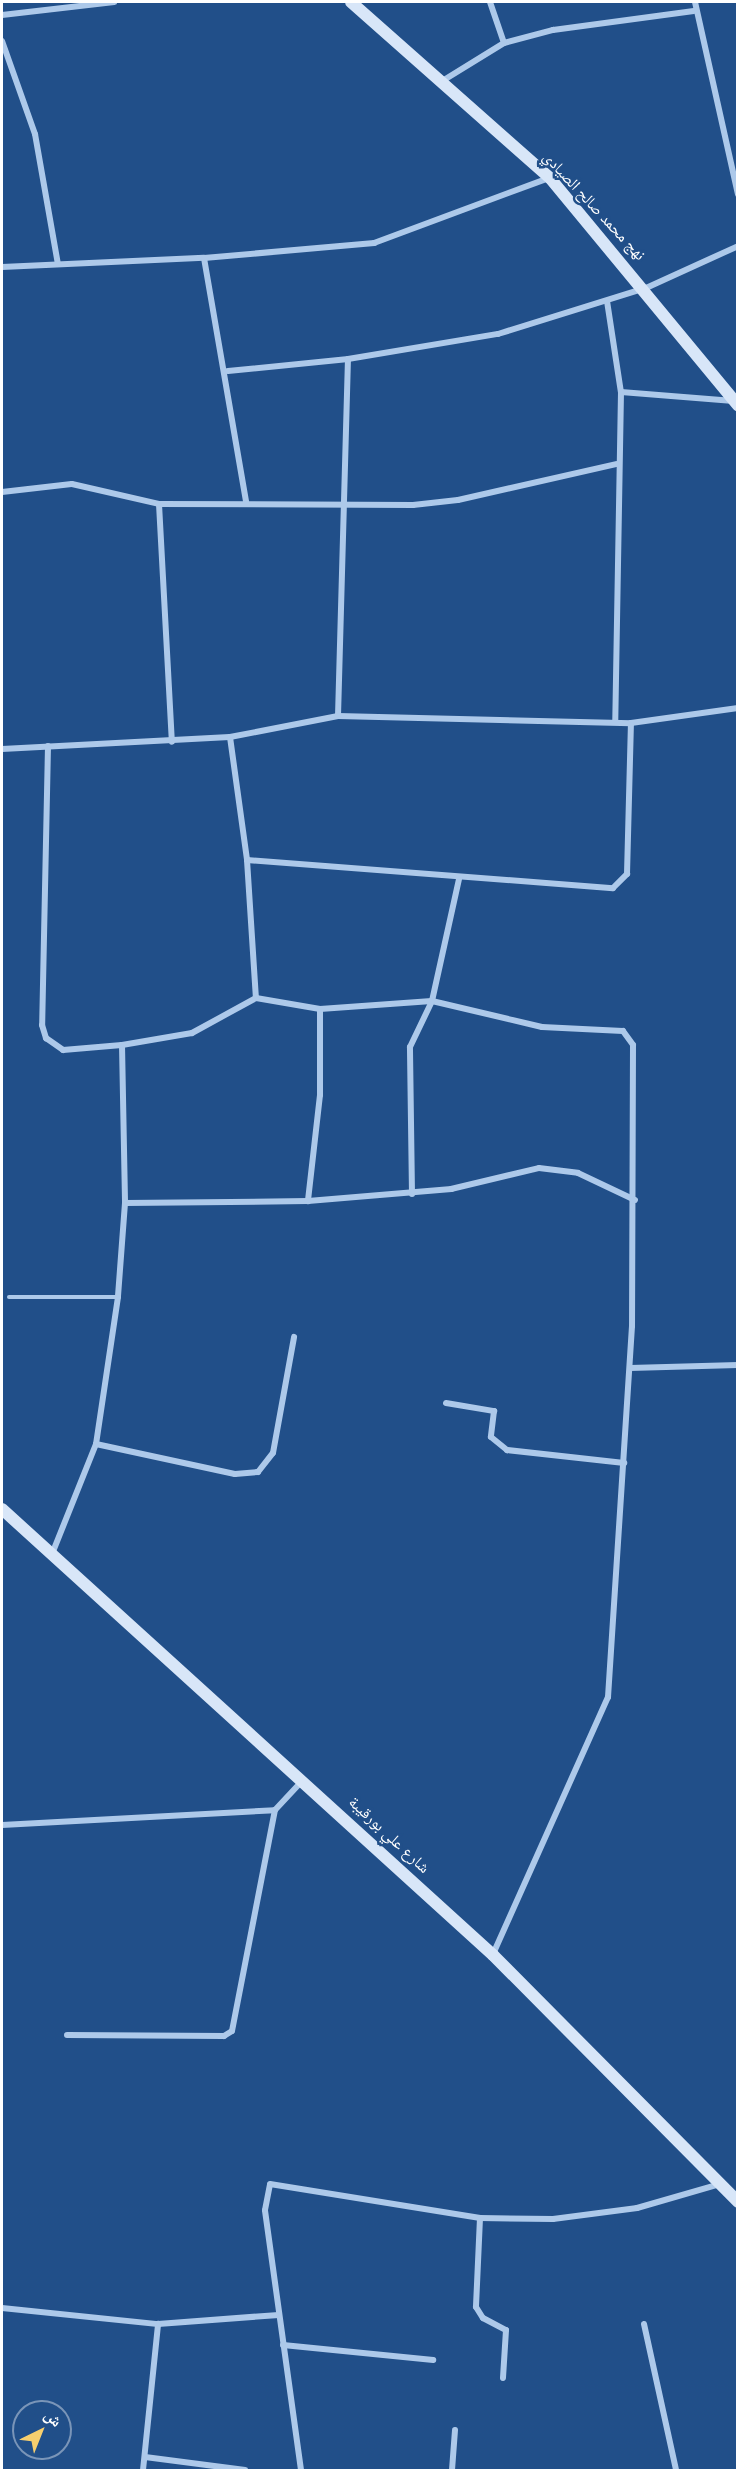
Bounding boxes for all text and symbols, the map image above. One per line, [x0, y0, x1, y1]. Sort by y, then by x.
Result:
street label: نهج محمد صالح الصيادي [539, 148, 649, 264]
street label: شارع علي بورقيبة [345, 1793, 433, 1877]
north arrow [12, 2400, 72, 2460]
text: ش [41, 2405, 66, 2431]

